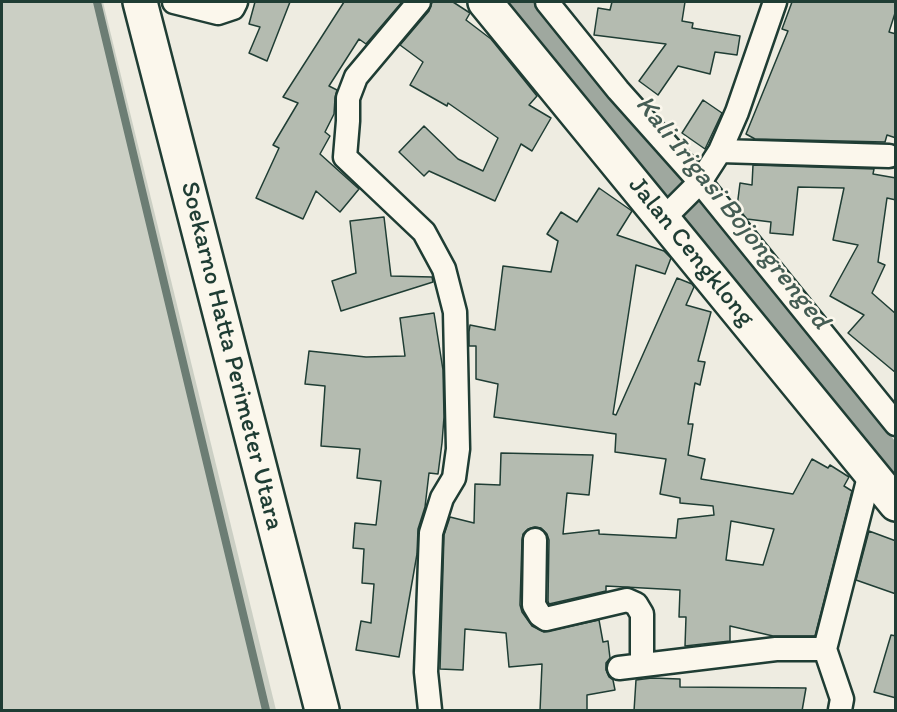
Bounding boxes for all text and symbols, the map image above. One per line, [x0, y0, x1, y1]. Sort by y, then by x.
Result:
water label: Kali Irigasi Bojongrenged [628, 90, 836, 336]
street label: Jalan Cengklong [621, 171, 761, 333]
street label: Soekarno Hatta Perimeter Utara [173, 179, 289, 533]

